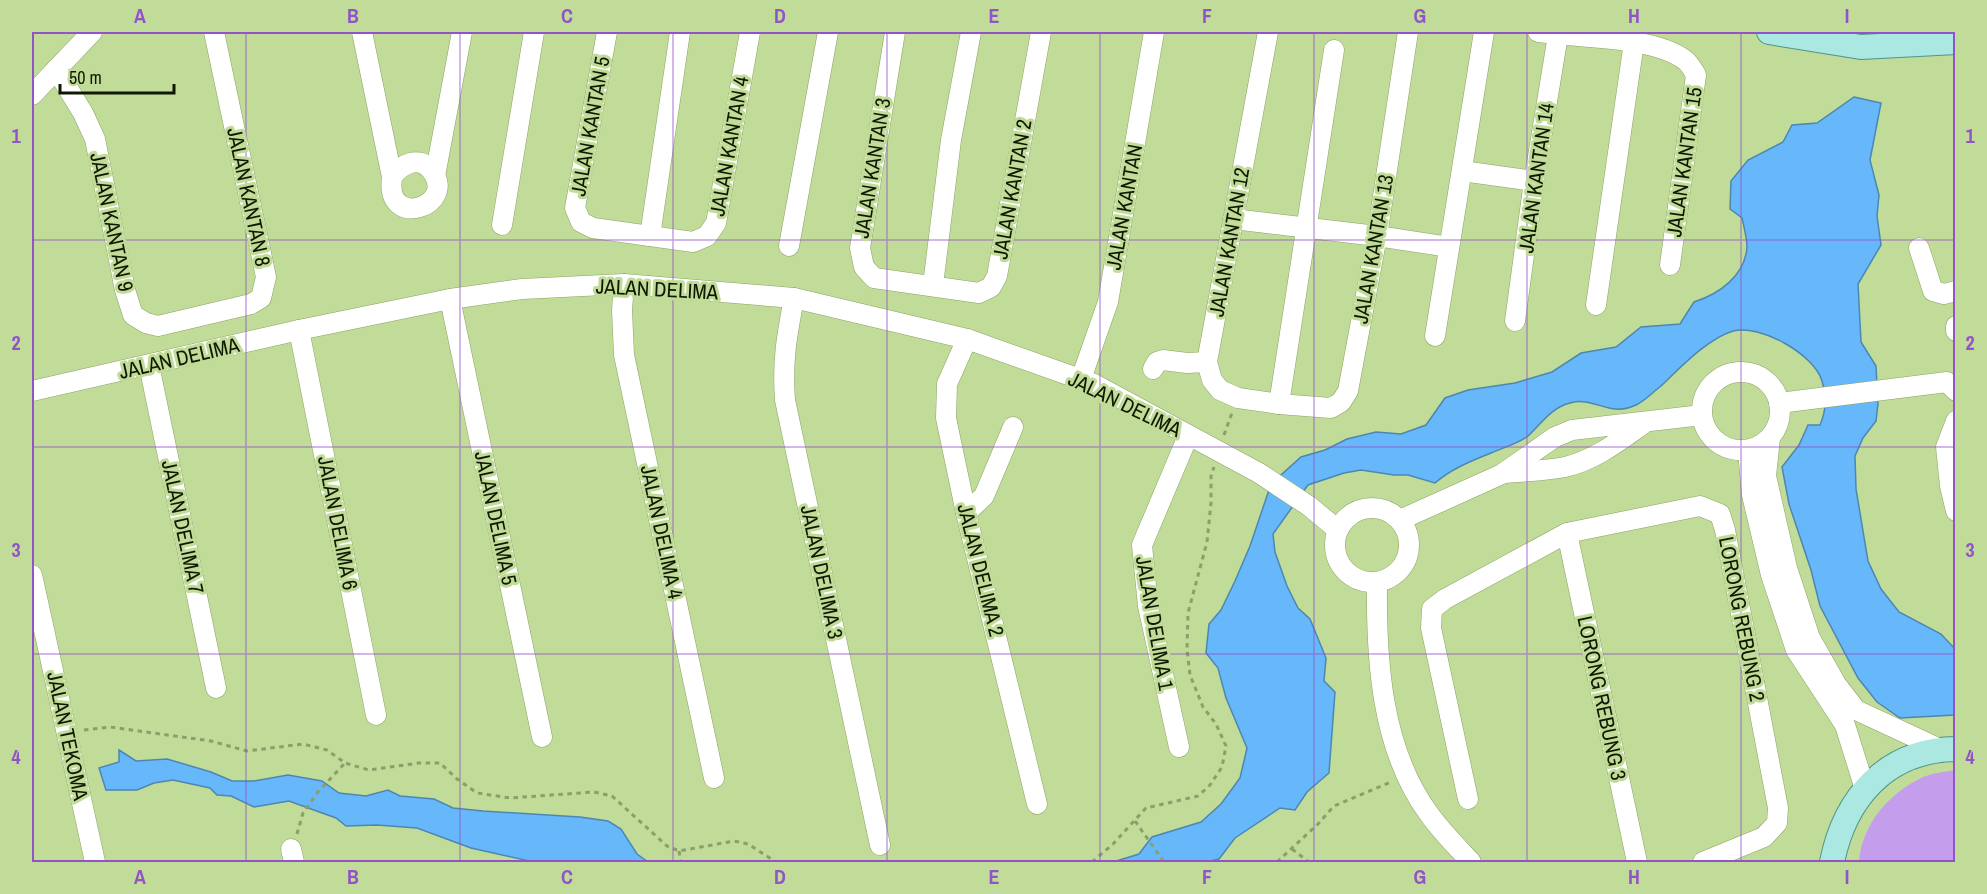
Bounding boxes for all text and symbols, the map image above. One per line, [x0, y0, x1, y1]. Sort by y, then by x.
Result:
text: A [134, 2, 146, 29]
text: B [347, 2, 359, 29]
text: C [561, 2, 573, 29]
text: D [774, 2, 786, 29]
text: E [989, 2, 1000, 29]
text: F [1202, 2, 1212, 29]
text: G [1414, 2, 1426, 29]
text: H [1628, 2, 1640, 29]
text: I [1845, 2, 1849, 29]
street label: JALAN KANTAN 5 [563, 54, 617, 198]
scale bar [60, 57, 174, 95]
text: 50 m [69, 65, 102, 90]
street label: JALAN KANTAN 4 [702, 73, 756, 218]
street label: JALAN KANTAN 15 [1659, 85, 1709, 239]
street label: JALAN KANTAN 3 [847, 96, 897, 240]
street label: JALAN KANTAN 14 [1511, 101, 1561, 255]
street label: JALAN KANTAN 2 [985, 117, 1039, 261]
text: 1 [11, 122, 21, 149]
text: 1 [1965, 122, 1975, 149]
street label: JALAN KANTAN 8 [220, 125, 278, 269]
street label: JALAN KANTAN [1099, 142, 1149, 272]
street label: JALAN KANTAN 9 [83, 150, 141, 294]
street label: JALAN KANTAN 12 [1202, 165, 1256, 319]
street label: JALAN KANTAN 13 [1346, 172, 1400, 326]
street label: JALAN DELIMA [595, 271, 719, 307]
text: 2 [11, 329, 21, 356]
text: 2 [1965, 329, 1975, 356]
street label: JALAN DELIMA [116, 330, 242, 386]
street label: JALAN DELIMA [1064, 364, 1187, 444]
street label: JALAN DELIMA 5 [468, 449, 524, 587]
street label: JALAN DELIMA 6 [311, 454, 365, 592]
street label: JALAN DELIMA 7 [155, 458, 211, 596]
street label: JALAN DELIMA 4 [634, 463, 690, 602]
street label: JALAN DELIMA 2 [950, 501, 1012, 639]
street label: JALAN DELIMA 3 [794, 503, 850, 641]
street label: LORONG REBUNG 2 [1712, 534, 1772, 704]
text: 3 [11, 536, 21, 563]
text: 3 [1965, 536, 1975, 563]
street label: JALAN DELIMA 1 [1129, 554, 1181, 693]
street label: LORONG REBUNG 3 [1570, 613, 1634, 783]
street label: JALAN TEKOMA [40, 669, 96, 803]
text: 4 [11, 743, 21, 770]
text: 4 [1965, 743, 1975, 770]
text: A [134, 863, 146, 890]
text: B [347, 863, 359, 890]
text: C [561, 863, 573, 890]
text: D [774, 863, 786, 890]
text: E [989, 863, 1000, 890]
text: F [1202, 863, 1212, 890]
text: G [1414, 863, 1426, 890]
text: H [1628, 863, 1640, 890]
text: I [1845, 863, 1849, 890]

